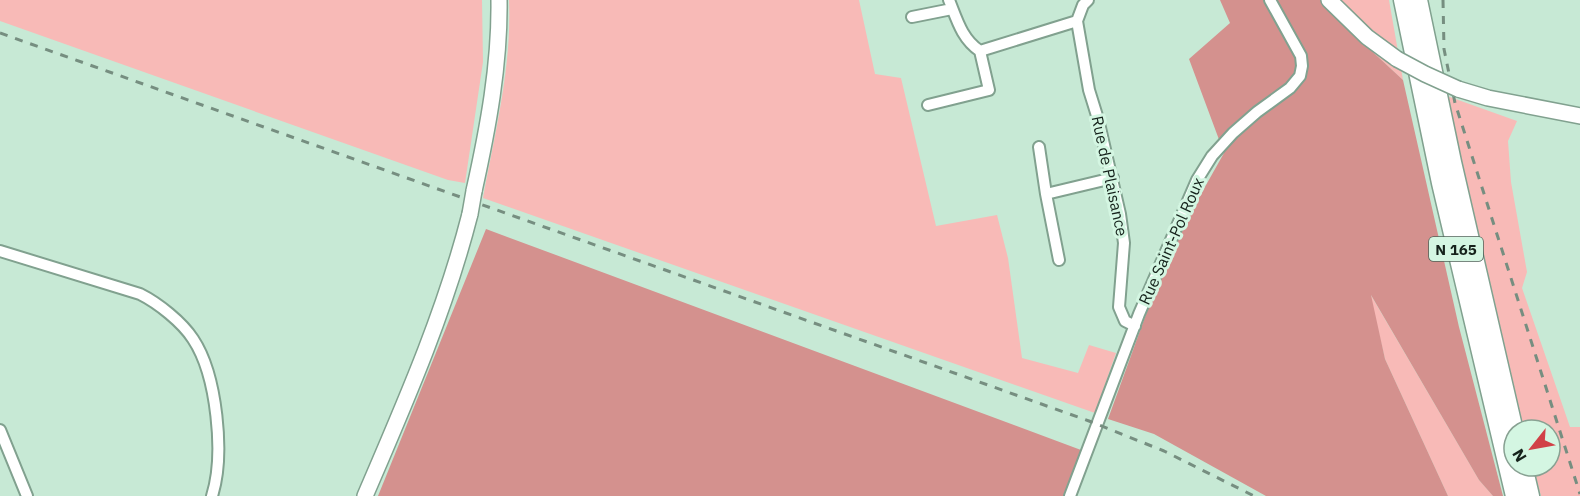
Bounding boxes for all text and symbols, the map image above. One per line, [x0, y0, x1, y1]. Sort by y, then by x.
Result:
street label: Rue de Plaisance [1087, 114, 1133, 238]
street label: Rue Saint-Pol Roux [1134, 174, 1208, 308]
road number: N 165 [1429, 237, 1483, 261]
north arrow [1502, 418, 1562, 478]
text: N [1508, 446, 1531, 466]

